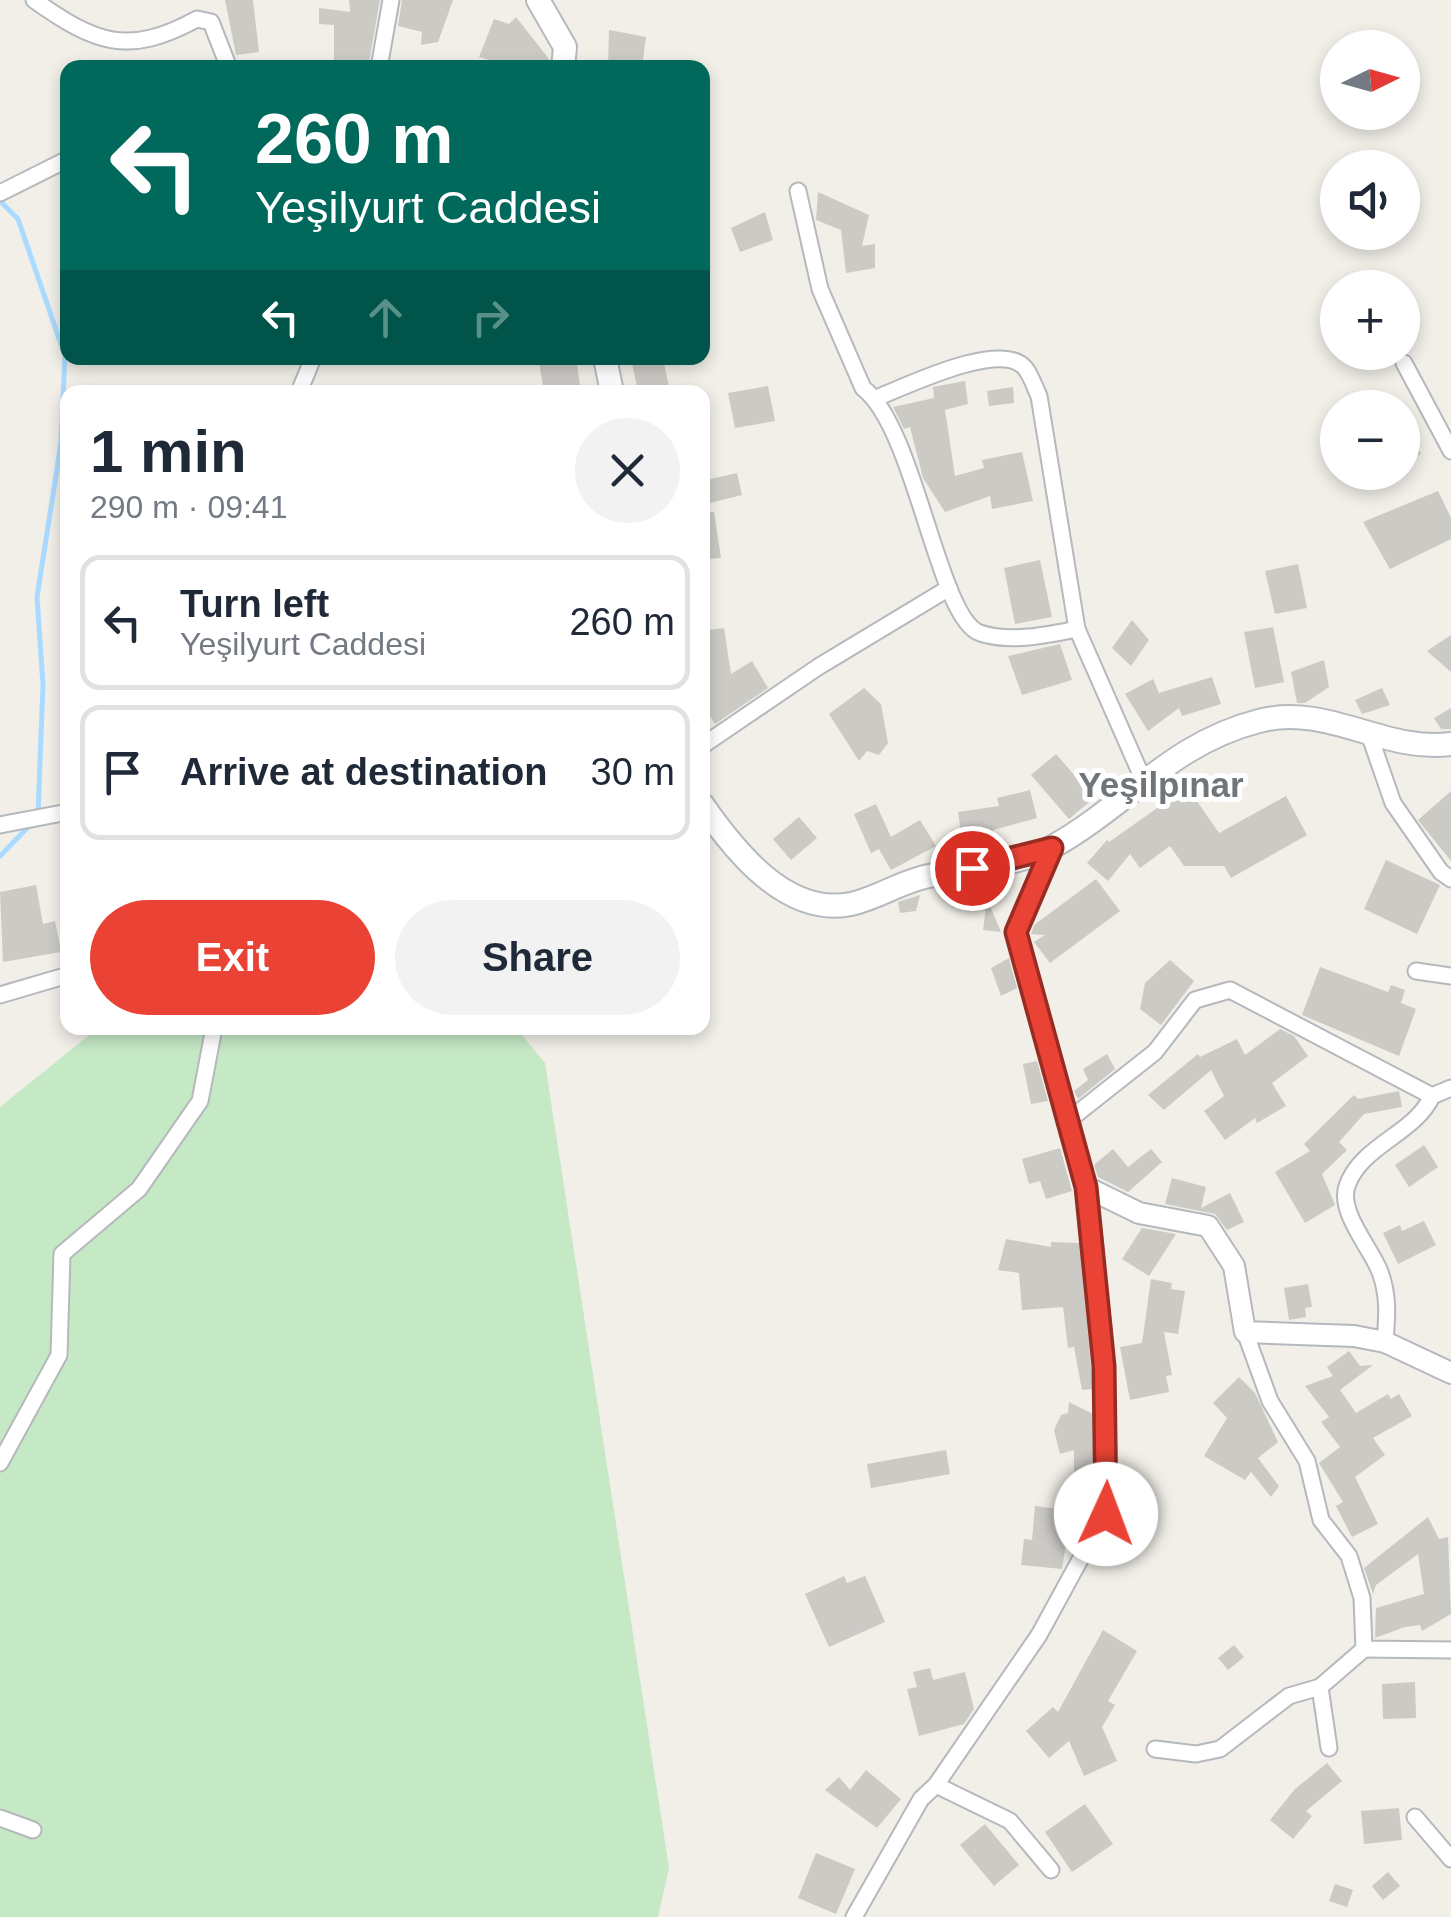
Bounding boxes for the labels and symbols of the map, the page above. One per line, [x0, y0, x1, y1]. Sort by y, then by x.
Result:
north arrow [1320, 30, 1420, 130]
district label: Yeşilpınar [1078, 765, 1244, 804]
pin [930, 826, 1015, 911]
position arrow [1054, 1462, 1158, 1566]

